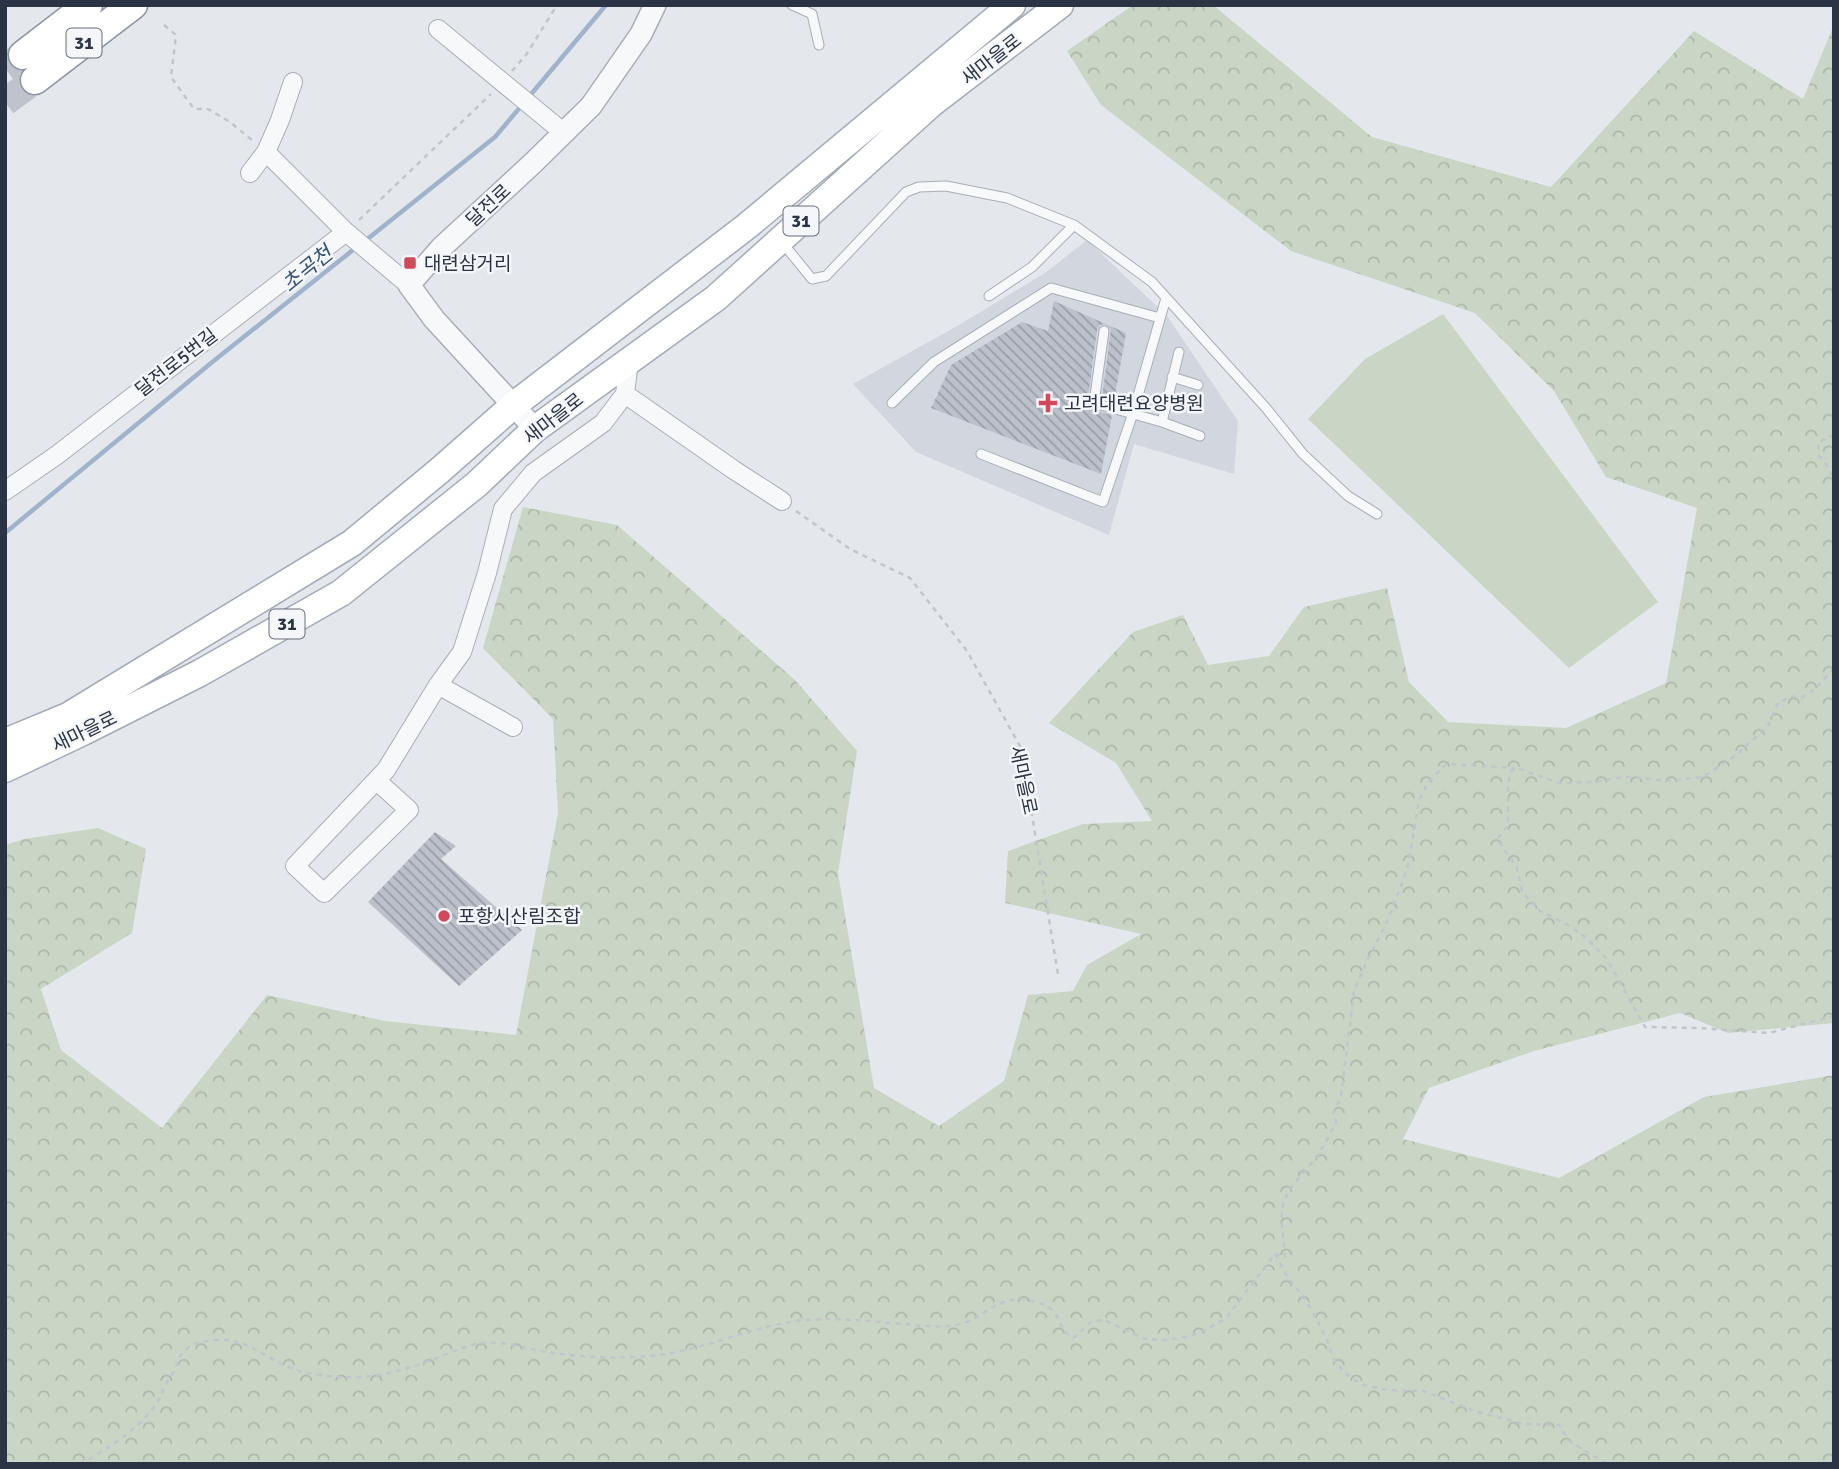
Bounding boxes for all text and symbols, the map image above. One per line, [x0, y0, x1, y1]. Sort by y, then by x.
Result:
road number: 31 [66, 28, 102, 58]
street label: 새마을로 [957, 29, 1027, 91]
street label: 달전로 [461, 179, 516, 232]
road number: 31 [784, 206, 818, 236]
water label: 초곡천 [276, 239, 340, 297]
place label: 대련삼거리 [424, 252, 511, 276]
marker: 대련삼거리 [402, 255, 418, 271]
street label: 달전로5번길 [131, 323, 222, 402]
street label: 새마을로 [519, 388, 589, 450]
place label: 고려대련요양병원 [1064, 392, 1204, 416]
marker: 고려대련요양병원 [1038, 393, 1058, 413]
road number: 31 [270, 610, 304, 638]
street label: 새마을로 [48, 706, 121, 758]
street label: 새마을로 [1004, 744, 1042, 817]
place label: 포항시산림조합 [458, 905, 581, 929]
marker: 포항시산림조합 [436, 908, 452, 924]

